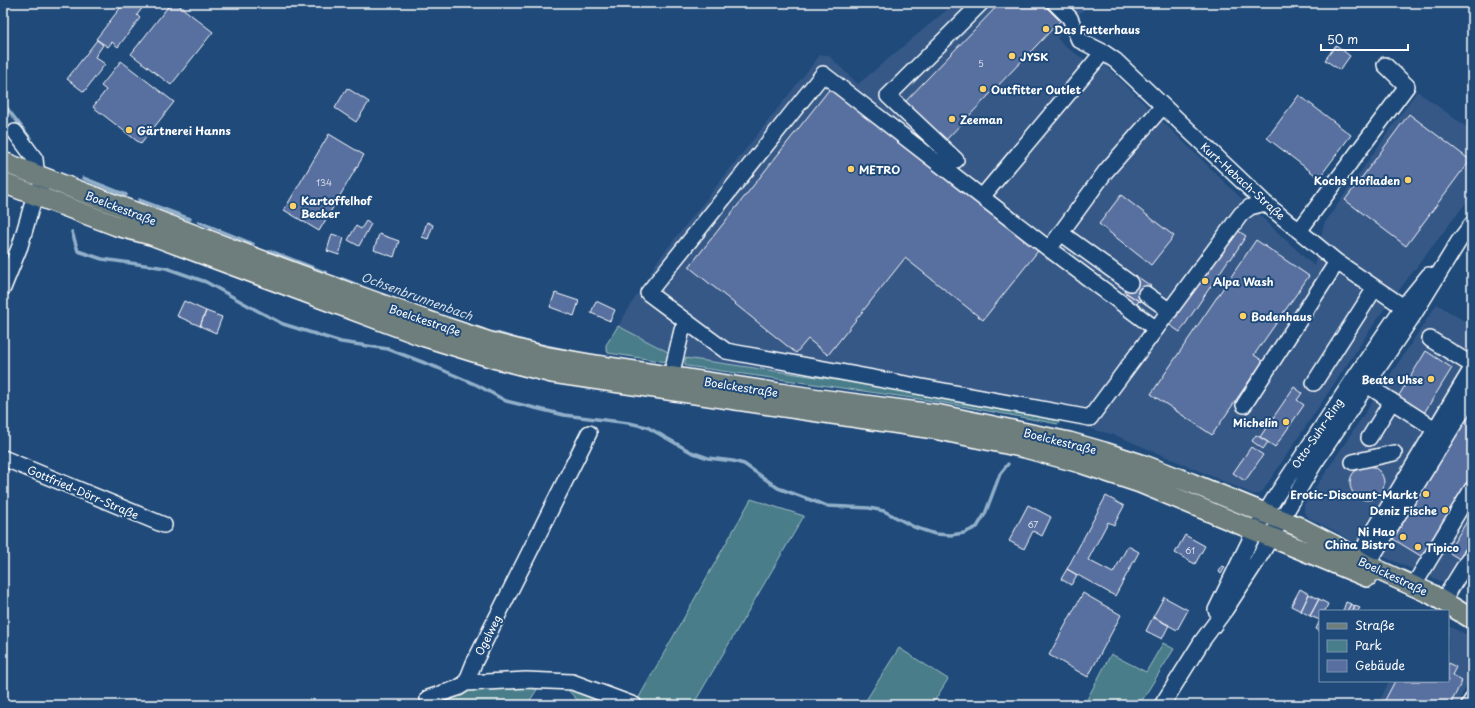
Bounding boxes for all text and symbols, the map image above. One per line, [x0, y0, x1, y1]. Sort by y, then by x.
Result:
place label: Das Futterhaus [1054, 21, 1140, 38]
marker: Das Futterhaus [1041, 24, 1051, 34]
scale bar [1321, 26, 1408, 52]
text: 50 m [1327, 30, 1358, 48]
place label: JYSK [1020, 48, 1048, 65]
marker: JYSK [1007, 51, 1017, 61]
house number: 5 [978, 56, 984, 70]
place label: Outfitter Outlet [991, 81, 1081, 98]
marker: Outfitter Outlet [978, 84, 988, 94]
place label: Zeeman [960, 111, 1003, 128]
marker: Zeeman [947, 114, 957, 124]
place label: Gärtnerei Hanns [137, 122, 231, 139]
marker: Gärtnerei Hanns [124, 125, 134, 135]
street label: Kurt-Hebach-Straße [1197, 138, 1289, 224]
place label: METRO [859, 161, 900, 178]
marker: METRO [846, 164, 856, 174]
place label: Kochs Hofladen [1314, 172, 1400, 189]
house number: 134 [316, 175, 332, 189]
marker: Kochs Hofladen [1403, 175, 1413, 185]
street label: Boelckestraße [83, 187, 159, 229]
place label: Kartoffelhof Becker [301, 192, 372, 222]
marker: Kartoffelhof Becker [288, 201, 298, 211]
water label: Ochsenbrunnenbach [359, 267, 476, 325]
place label: Alpa Wash [1213, 273, 1274, 290]
marker: Alpa Wash [1200, 276, 1210, 286]
street label: Boelckestraße [387, 300, 463, 340]
place label: Bodenhaus [1251, 308, 1312, 325]
marker: Bodenhaus [1238, 311, 1248, 321]
place label: Beate Uhse [1361, 371, 1423, 388]
street label: Boelckestraße [703, 373, 779, 401]
marker: Beate Uhse [1426, 374, 1436, 384]
street label: Otto-Suhr-Ring [1287, 394, 1347, 472]
place label: Michelin [1233, 414, 1278, 431]
marker: Michelin [1281, 417, 1291, 427]
street label: Boelckestraße [1022, 424, 1098, 458]
street label: Gottfried-Dörr-Straße [25, 461, 142, 523]
place label: Erotic-Discount-Markt [1290, 486, 1418, 503]
marker: Erotic-Discount-Markt [1421, 489, 1431, 499]
place label: Deniz Fische [1370, 502, 1437, 519]
marker: Deniz Fische [1440, 505, 1450, 515]
house number: 67 [1027, 517, 1039, 531]
place label: Ni Hao China Bistro [1325, 523, 1396, 553]
marker: Ni Hao China Bistro [1398, 532, 1408, 542]
place label: Tipico [1426, 539, 1460, 556]
marker: Tipico [1413, 542, 1423, 552]
house number: 61 [1185, 543, 1195, 557]
street label: Boelckestraße [1356, 553, 1431, 600]
legend [1319, 610, 1449, 682]
street label: Ogelweg [471, 612, 505, 658]
text: Straße [1355, 616, 1395, 634]
text: Park [1355, 636, 1382, 654]
text: Gebäude [1355, 656, 1405, 674]

